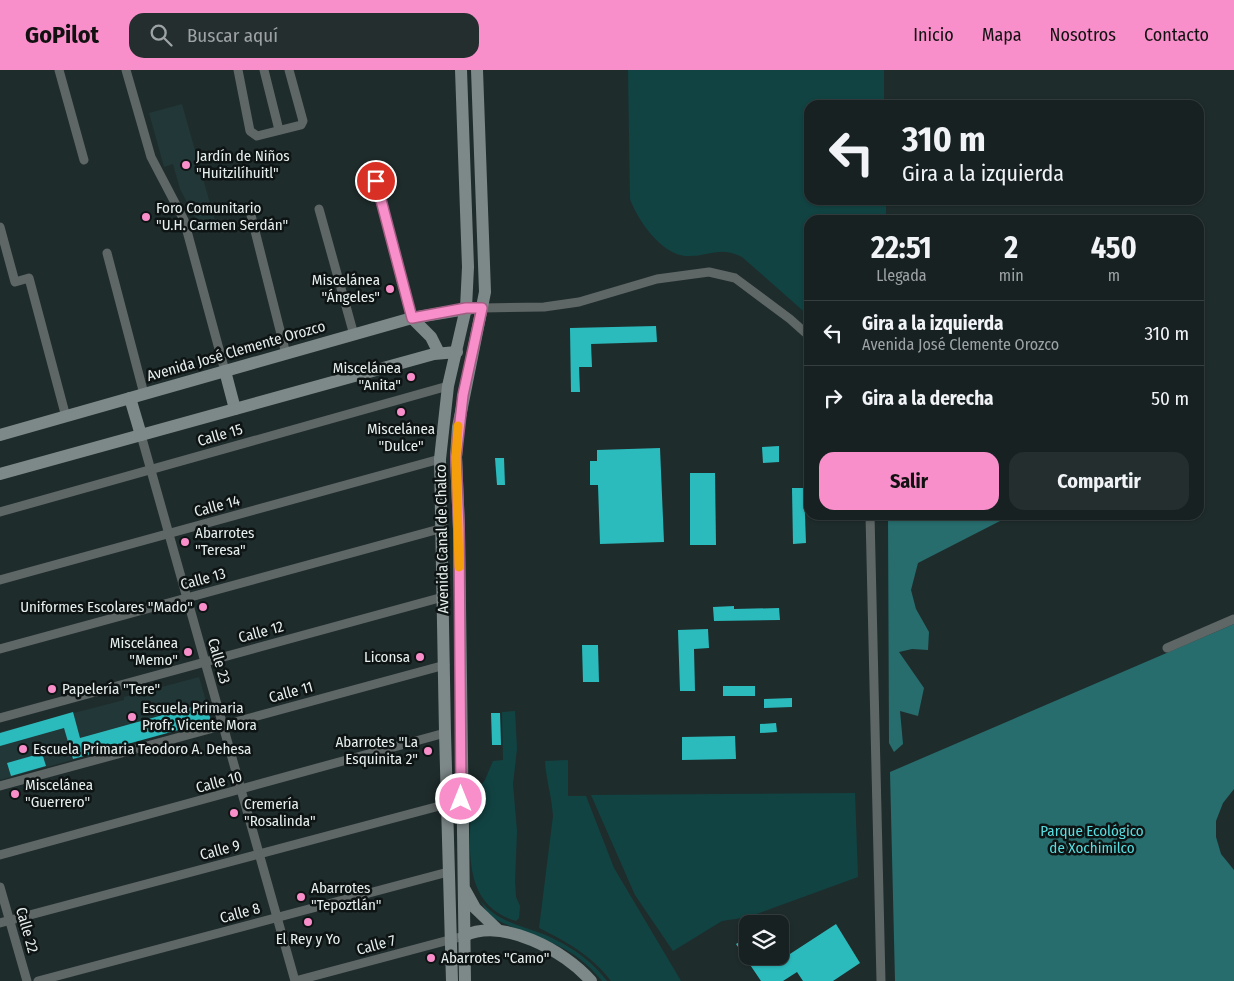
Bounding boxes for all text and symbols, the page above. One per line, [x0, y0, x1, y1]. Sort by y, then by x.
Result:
search box [129, 13, 479, 58]
text: GoPilot [25, 21, 99, 49]
icon: search [147, 21, 175, 49]
text: Buscar aquí [187, 24, 278, 47]
text: Inicio [913, 24, 954, 46]
text: Mapa [982, 24, 1022, 46]
text: Nosotros [1050, 24, 1116, 46]
text: Contacto [1144, 24, 1209, 46]
text: 310 m [902, 118, 986, 160]
icon: left [819, 120, 884, 185]
place label: Jardín de Niños "Huitzilíhuitl" [196, 147, 290, 182]
marker: Jardín de Niños "Huitzilíhuitl" [180, 159, 192, 171]
pin [355, 160, 397, 202]
text: Gira a la izquierda [902, 160, 1064, 187]
icon: arrive [362, 167, 390, 195]
place label: Foro Comunitario "U.H. Carmen Serdán" [156, 199, 288, 234]
marker: Foro Comunitario "U.H. Carmen Serdán" [140, 211, 152, 223]
text: 22:51 [871, 230, 932, 266]
text: 2 [1004, 230, 1018, 266]
text: 450 [1091, 230, 1137, 266]
text: Llegada [876, 266, 927, 285]
text: min [999, 266, 1024, 285]
text: m [1108, 266, 1120, 285]
place label: Miscelánea "Ángeles" [312, 271, 380, 306]
marker: Miscelánea "Ángeles" [384, 283, 396, 295]
text: Gira a la izquierda [862, 312, 1004, 335]
street label: Avenida José Clemente Orozco [145, 317, 327, 385]
icon: left [819, 319, 847, 347]
text: 310 m [1145, 322, 1189, 345]
text: Avenida José Clemente Orozco [862, 335, 1059, 354]
place label: Miscelánea "Anita" [333, 359, 401, 394]
marker: Miscelánea "Anita" [405, 371, 417, 383]
icon: right [819, 384, 847, 412]
text: Gira a la derecha [862, 387, 994, 410]
text: 50 m [1151, 387, 1189, 410]
marker: Miscelánea "Dulce" [395, 406, 407, 418]
street label: Calle 15 [195, 420, 245, 450]
place label: Miscelánea "Dulce" [367, 420, 435, 455]
button: Salir [819, 452, 999, 510]
button: Compartir [1009, 452, 1189, 510]
street label: Avenida Canal de Chalco [432, 464, 452, 614]
street label: Calle 14 [192, 491, 242, 521]
place label: Abarrotes "Teresa" [195, 524, 255, 559]
marker: Abarrotes "Teresa" [179, 536, 191, 548]
street label: Calle 13 [178, 564, 228, 594]
place label: Uniformes Escolares "Mado" [20, 598, 193, 616]
marker: Uniformes Escolares "Mado" [197, 601, 209, 613]
street label: Calle 12 [236, 617, 286, 647]
place label: Miscelánea "Memo" [110, 634, 178, 669]
street label: Calle 23 [204, 636, 234, 686]
marker: Miscelánea "Memo" [182, 646, 194, 658]
place label: Liconsa [364, 648, 410, 666]
marker: Liconsa [414, 651, 426, 663]
street label: Calle 11 [267, 677, 315, 707]
place label: Papelería "Tere" [62, 680, 160, 698]
marker: Papelería "Tere" [46, 683, 58, 695]
place label: Escuela Primaria Profr. Vicente Mora [142, 699, 257, 734]
marker: Escuela Primaria Profr. Vicente Mora [126, 711, 138, 723]
place label: Abarrotes "La Esquinita 2" [335, 733, 418, 768]
place label: Escuela Primaria Teodoro A. Dehesa [33, 740, 251, 758]
marker: Escuela Primaria Teodoro A. Dehesa [17, 743, 29, 755]
marker: Abarrotes "La Esquinita 2" [422, 745, 434, 757]
street label: Calle 10 [194, 767, 244, 797]
position arrow [434, 772, 486, 824]
place label: Miscelánea "Guerrero" [25, 776, 93, 811]
marker: Miscelánea "Guerrero" [9, 788, 21, 800]
place label: Cremería "Rosalinda" [244, 795, 316, 830]
marker: Cremería "Rosalinda" [228, 807, 240, 819]
park label: Parque Ecológico de Xochimilco [1040, 822, 1144, 857]
street label: Calle 9 [198, 836, 242, 864]
place label: Abarrotes "Tepoztlán" [311, 879, 381, 914]
marker: Abarrotes "Tepoztlán" [295, 891, 307, 903]
street label: Calle 8 [218, 899, 262, 927]
street label: Calle 22 [12, 905, 42, 955]
map controls [739, 915, 789, 965]
button: layers [739, 915, 789, 965]
marker: El Rey y Yo [302, 916, 314, 928]
place label: El Rey y Yo [276, 930, 340, 948]
street label: Calle 7 [355, 931, 397, 959]
place label: Abarrotes "Camo" [441, 949, 549, 967]
marker: Abarrotes "Camo" [425, 952, 437, 964]

